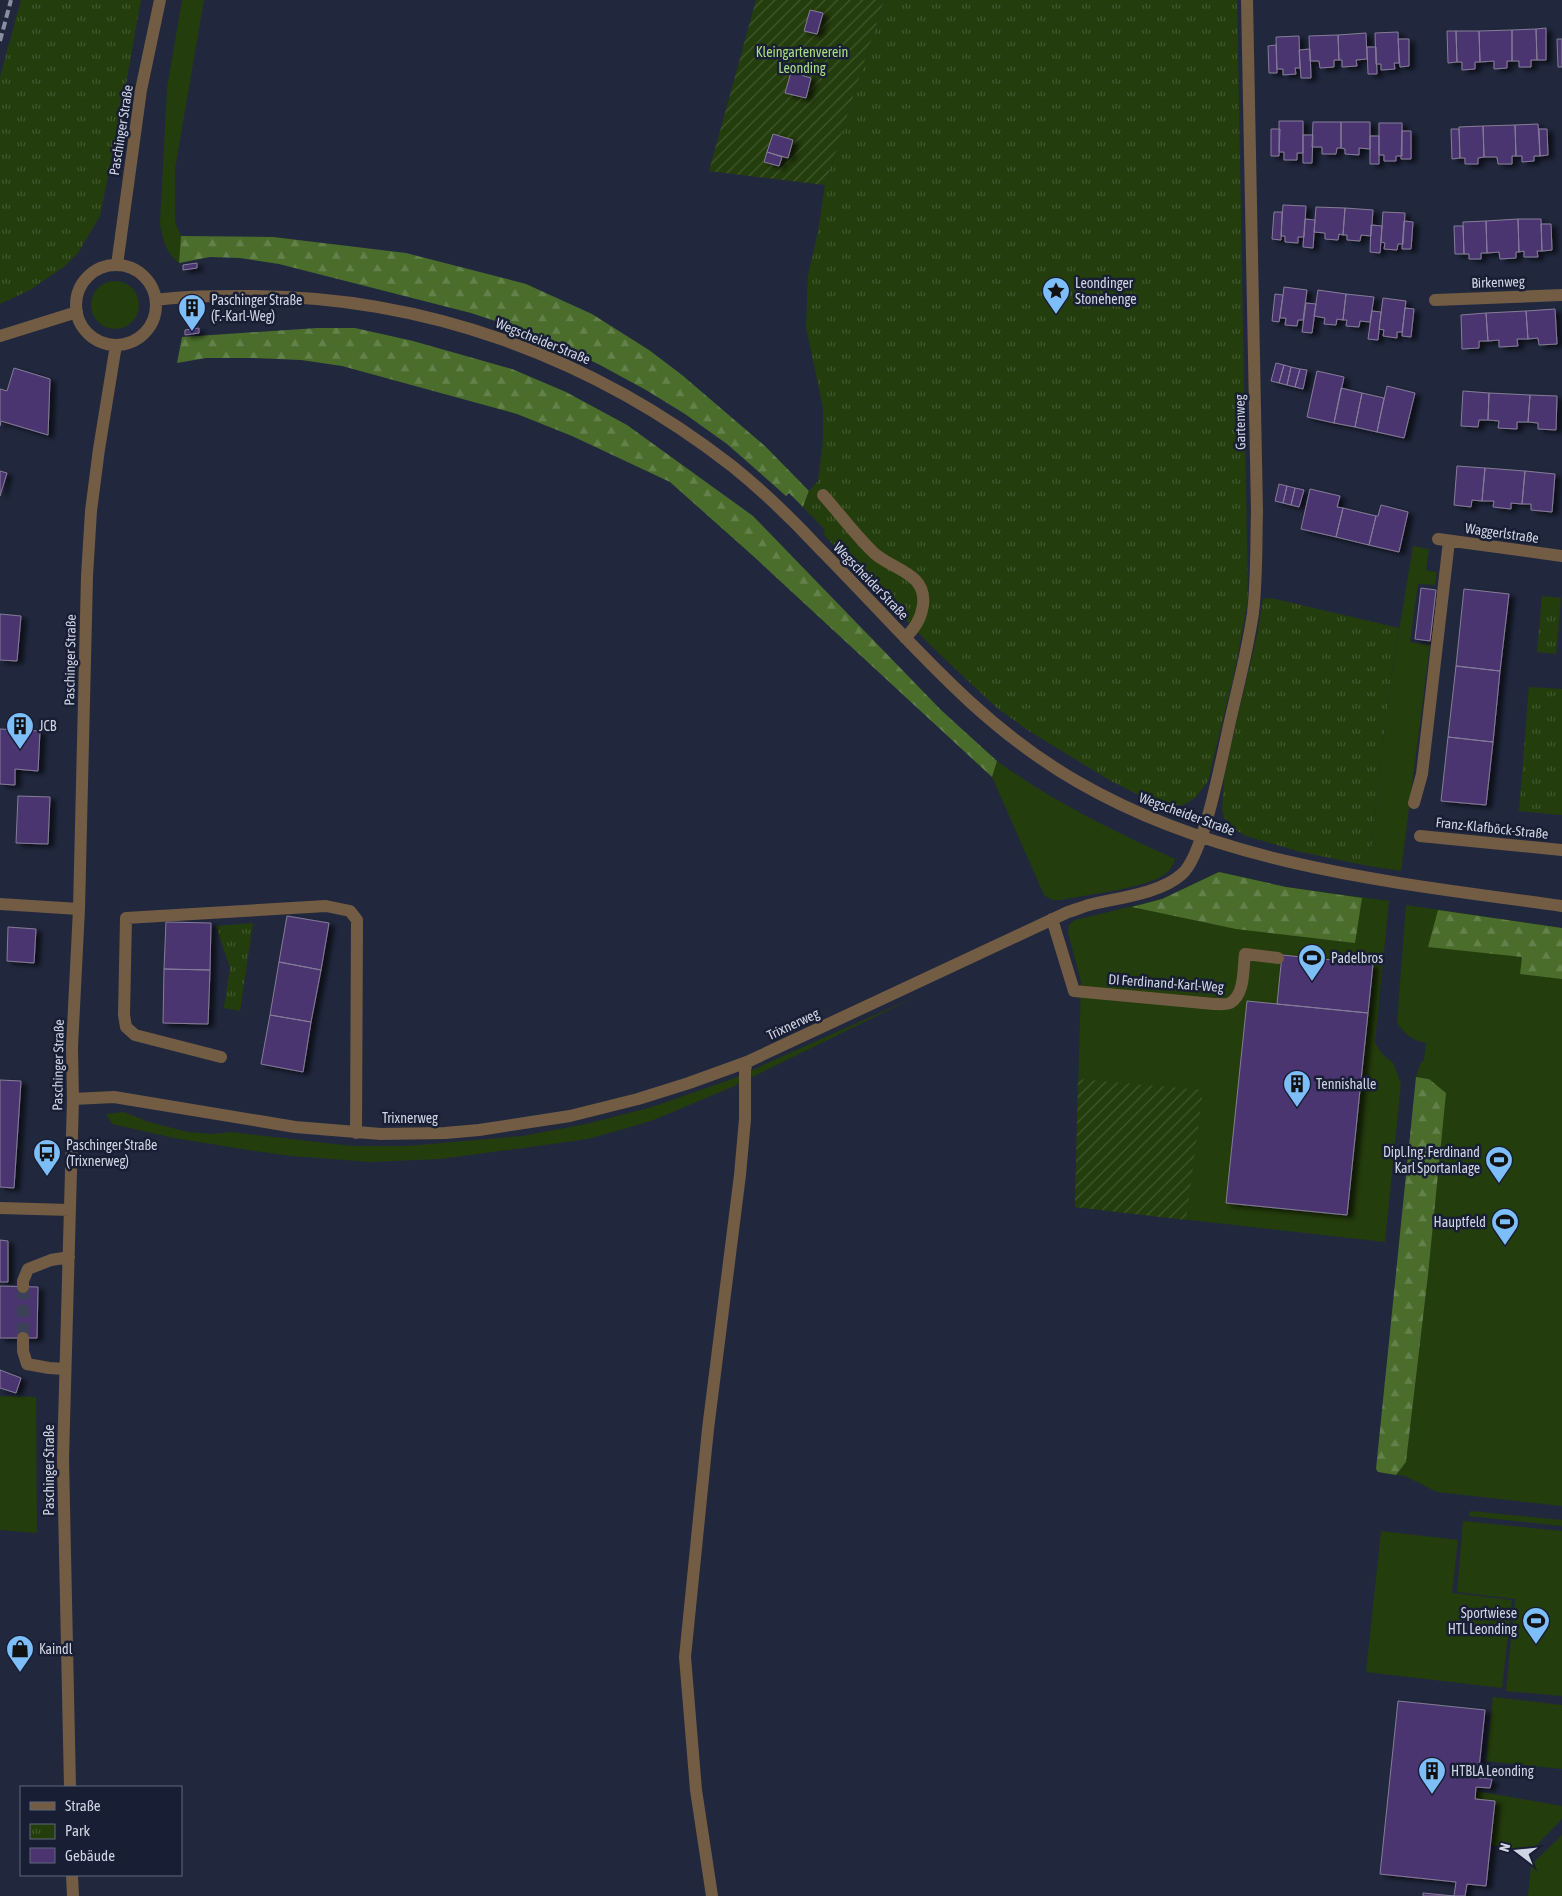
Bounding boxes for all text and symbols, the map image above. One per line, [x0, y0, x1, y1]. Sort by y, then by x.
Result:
park label: Kleingartenverein Leonding [756, 44, 848, 76]
street label: Paschinger Straße [106, 84, 136, 176]
street label: Birkenweg [1471, 273, 1525, 291]
place label: Leondinger Stonehenge [1075, 275, 1137, 307]
place icon: Leondinger Stonehenge [1041, 276, 1071, 315]
place label: Paschinger Straße (F.-Karl-Weg) [211, 292, 302, 324]
building icon: Paschinger Straße (F.-Karl-Weg) [177, 293, 207, 332]
street label: Wegscheider Straße [493, 315, 593, 367]
street label: Gartenweg [1232, 394, 1248, 450]
street label: Waggerlstraße [1464, 520, 1540, 546]
street label: Wegscheider Straße [830, 539, 912, 623]
street label: Paschinger Straße [61, 614, 79, 706]
building icon: JCB [5, 711, 35, 750]
place label: JCB [39, 718, 57, 734]
street label: Wegscheider Straße [1137, 789, 1237, 839]
street label: Franz-Klafböck-Straße [1435, 814, 1549, 842]
sports icon: Padelbros [1297, 943, 1327, 982]
place label: Padelbros [1331, 950, 1383, 966]
street label: DI Ferdinand-Karl-Weg [1108, 971, 1224, 995]
street label: Trixnerweg [764, 1005, 822, 1043]
street label: Paschinger Straße [49, 1019, 67, 1111]
building icon: Tennishalle [1282, 1069, 1312, 1108]
place label: Tennishalle [1316, 1076, 1376, 1092]
street label: Trixnerweg [382, 1110, 438, 1126]
place label: Paschinger Straße (Trixnerweg) [66, 1137, 157, 1169]
bus stop icon: Paschinger Straße (Trixnerweg) [32, 1138, 62, 1177]
place label: Dipl.Ing. Ferdinand Karl Sportanlage [1383, 1144, 1480, 1176]
sports icon: Dipl.Ing. Ferdinand Karl Sportanlage [1484, 1145, 1514, 1184]
sports icon: Hauptfeld [1490, 1207, 1520, 1246]
place label: Hauptfeld [1434, 1214, 1486, 1230]
street label: Paschinger Straße [41, 1424, 57, 1516]
place label: Sportwiese HTL Leonding [1448, 1605, 1517, 1637]
sports icon: Sportwiese HTL Leonding [1521, 1606, 1551, 1645]
shop icon: Kaindl [5, 1634, 35, 1673]
place label: Kaindl [39, 1641, 73, 1657]
building icon: HTBLA Leonding [1417, 1756, 1447, 1795]
place label: HTBLA Leonding [1451, 1763, 1534, 1779]
legend [20, 1786, 182, 1876]
text: Straße [65, 1797, 101, 1814]
text: Park [65, 1822, 90, 1839]
north arrow [1492, 1826, 1542, 1876]
text: N [1496, 1841, 1513, 1854]
text: Gebäude [65, 1847, 115, 1864]

